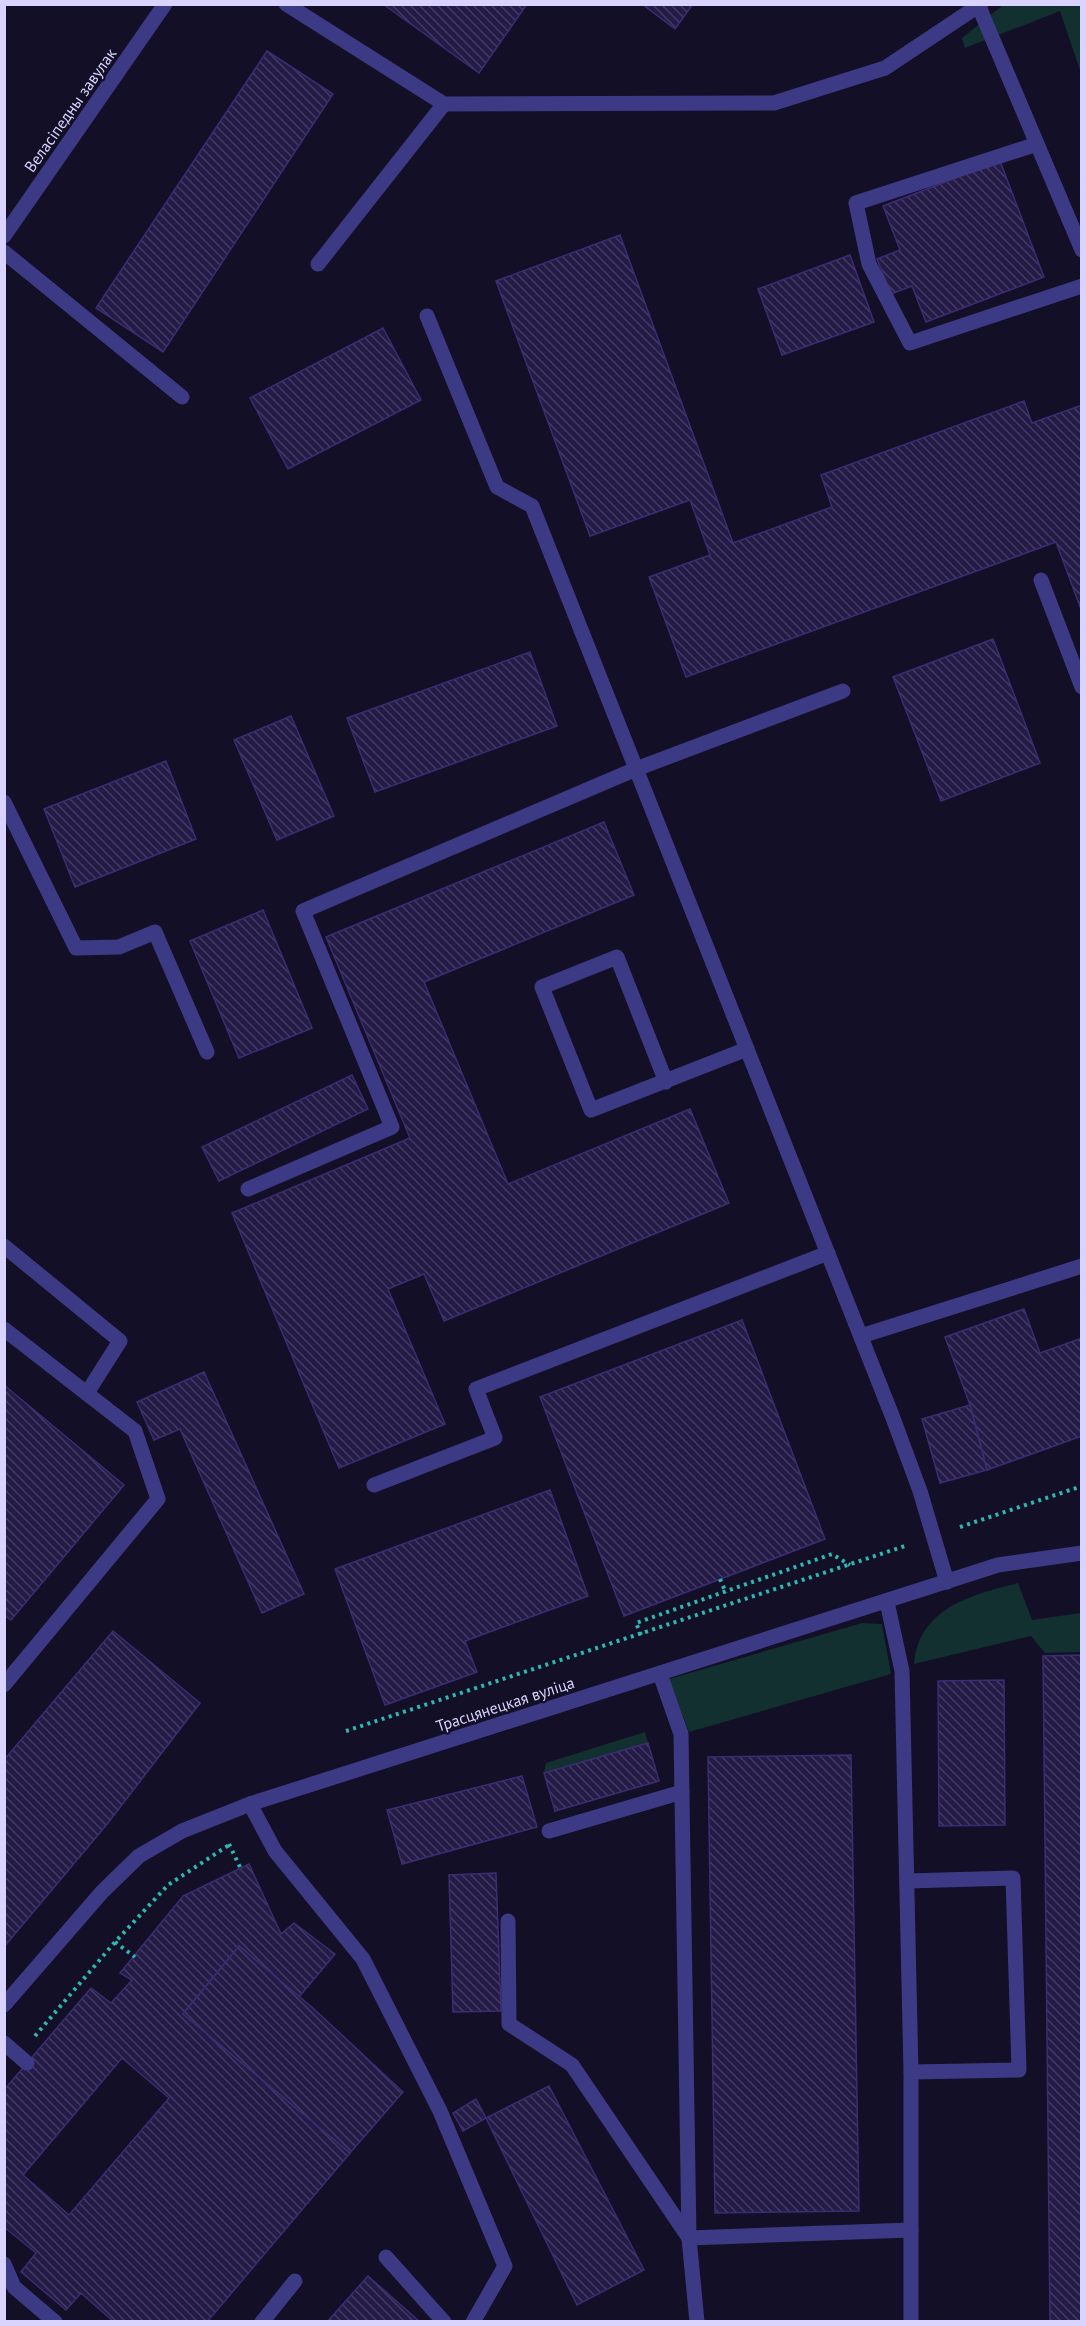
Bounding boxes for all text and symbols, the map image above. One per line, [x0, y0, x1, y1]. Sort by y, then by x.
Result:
street label: Веласіпедны завулак [20, 44, 121, 176]
street label: Трасцянецкая вуліца [433, 1672, 577, 1736]

